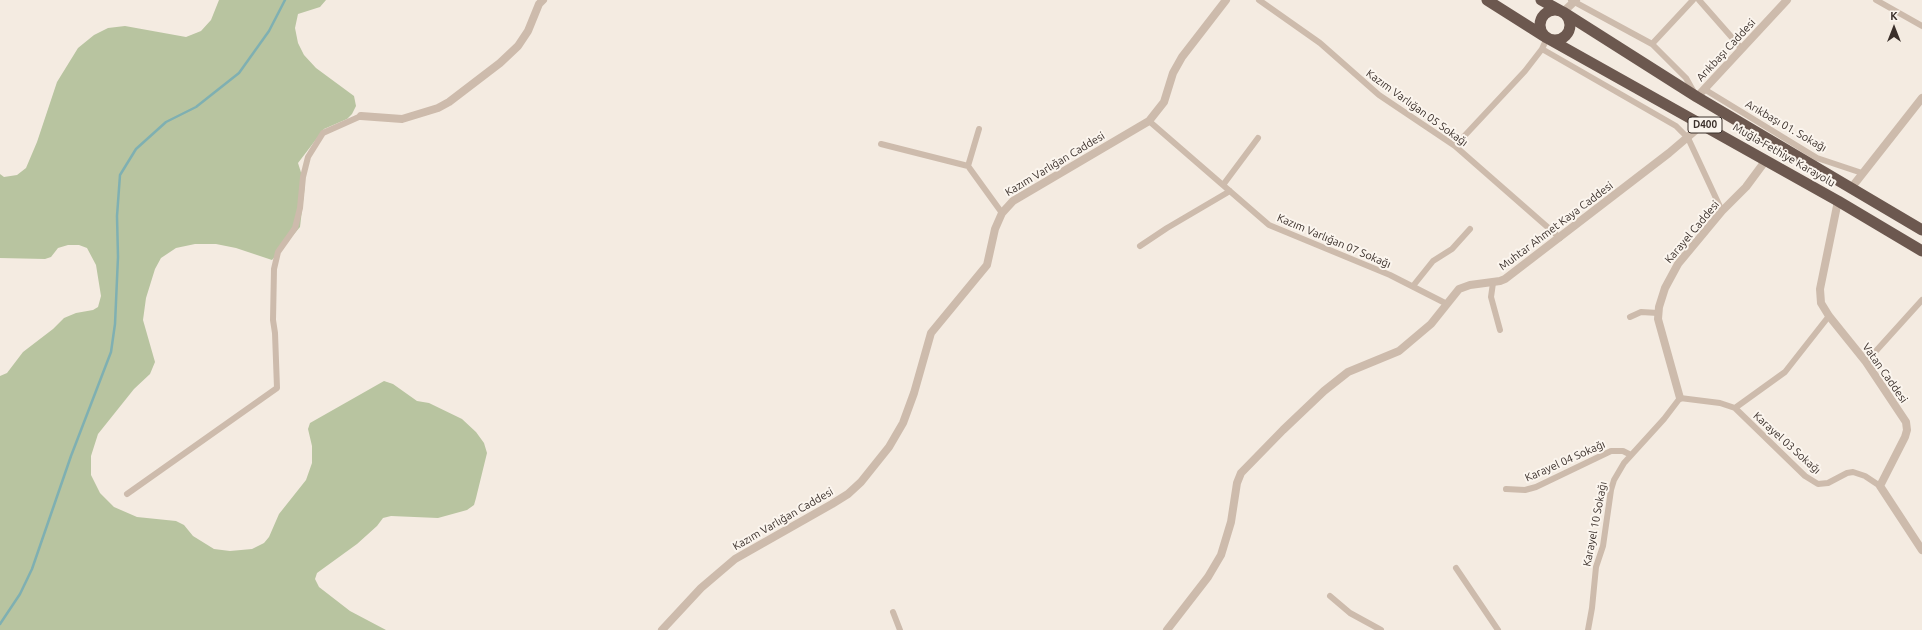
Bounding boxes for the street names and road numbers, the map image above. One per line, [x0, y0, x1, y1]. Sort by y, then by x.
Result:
street label: Arıkbaşı Caddesi [1694, 16, 1758, 84]
street label: Kazım Varlığan 05 Sokağı [1364, 67, 1470, 149]
street label: Arıkbaşı 01. Sokağı [1743, 97, 1829, 155]
road number: D400 [1688, 117, 1722, 133]
street label: Muğla-Fethiye Karayolu [1731, 120, 1837, 190]
street label: Kazım Varlığan Caddesi [1003, 129, 1107, 199]
street label: Muhtar Ahmet Kaya Caddesi [1496, 179, 1616, 273]
street label: Karayel Caddesi [1662, 198, 1722, 266]
street label: Kazım Varlığan 07 Sokağı [1275, 211, 1393, 271]
street label: Vatan Caddesi [1860, 341, 1910, 405]
street label: Karayel 03 Sokağı [1751, 409, 1823, 477]
street label: Karayel 04 Sokağı [1523, 437, 1607, 485]
street label: Karayel 10 Sokağı [1580, 480, 1610, 568]
street label: Kazım Varlığan Caddesi [730, 485, 836, 553]

